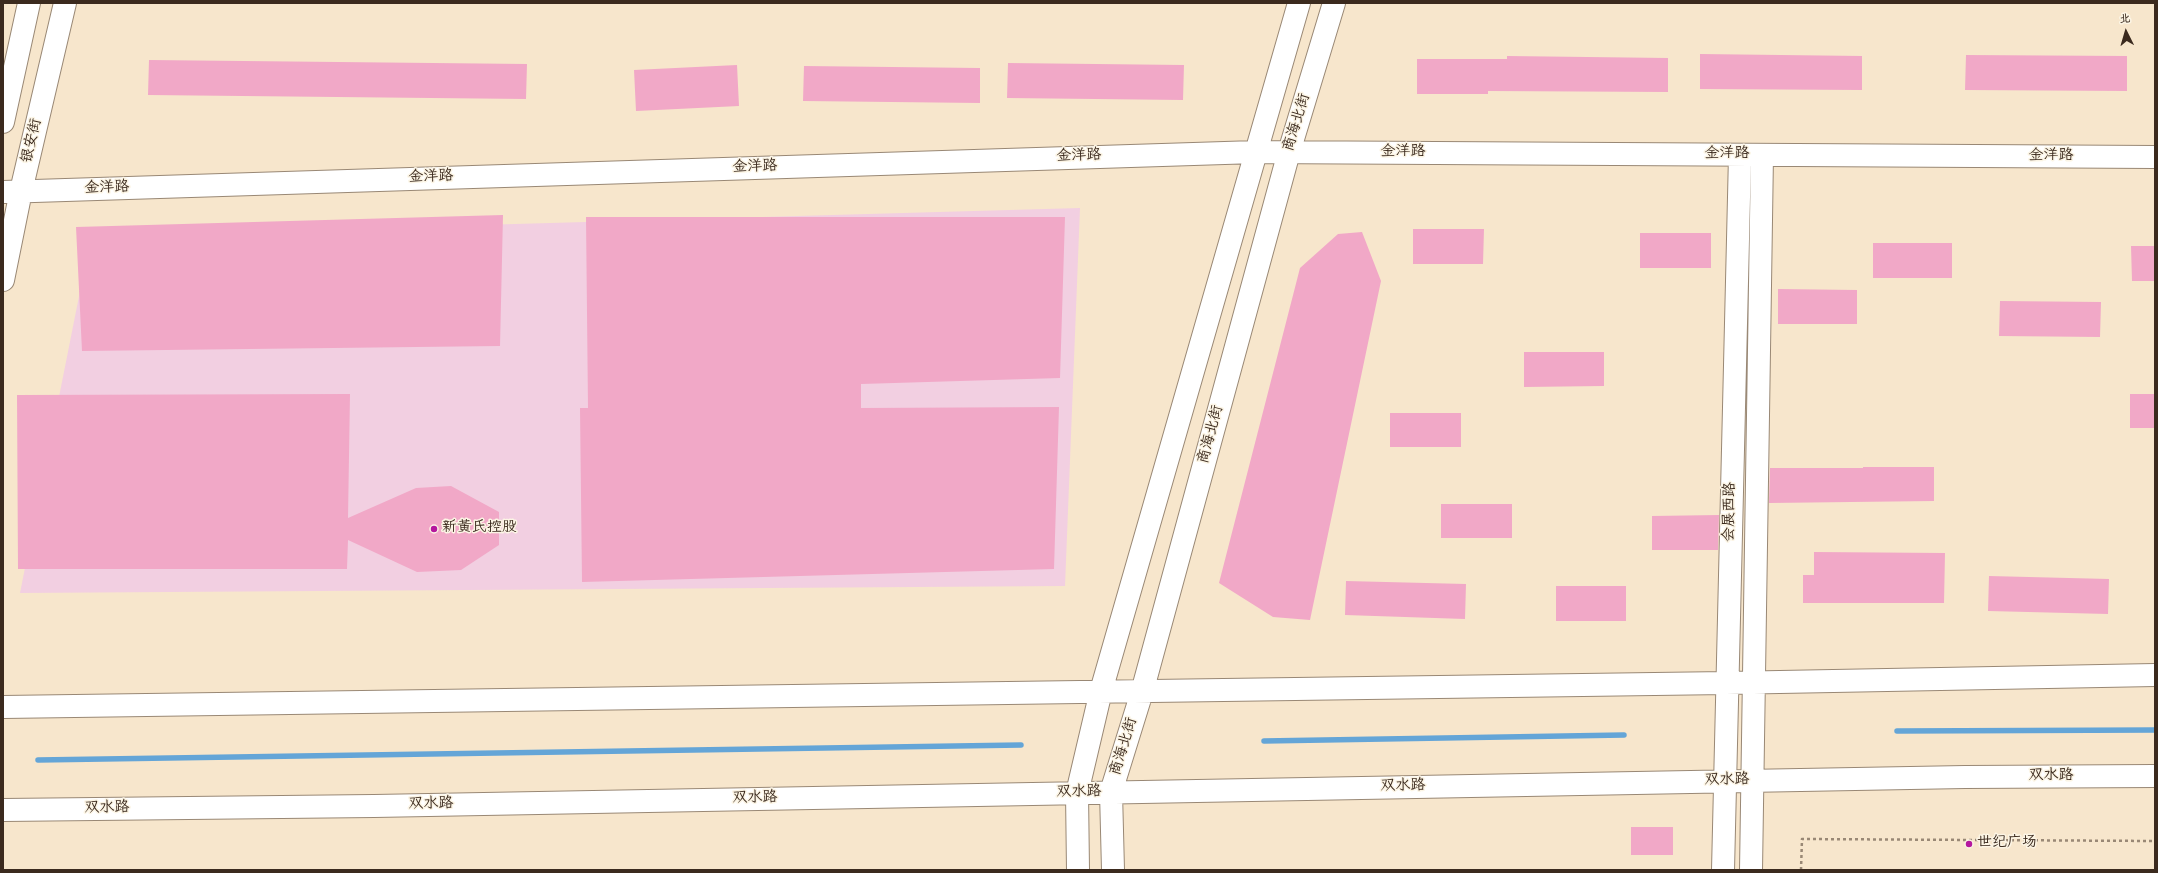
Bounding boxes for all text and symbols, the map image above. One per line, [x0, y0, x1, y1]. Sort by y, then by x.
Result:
north arrow [2106, 12, 2146, 52]
text: 北 [2119, 14, 2131, 27]
street label: 商海北街 [1281, 92, 1315, 154]
street label: 银安街 [19, 117, 47, 165]
street label: 金洋路 [1381, 144, 1425, 162]
street label: 金洋路 [1705, 146, 1749, 164]
street label: 金洋路 [1056, 147, 1102, 167]
street label: 金洋路 [2029, 148, 2073, 166]
street label: 金洋路 [732, 158, 778, 178]
street label: 金洋路 [408, 168, 454, 188]
street label: 金洋路 [84, 179, 130, 199]
street label: 商海北街 [1196, 404, 1228, 466]
street label: 会展西路 [1721, 482, 1741, 542]
place label: 新黄氏控股 [442, 520, 517, 538]
marker: 新黄氏控股 [429, 524, 439, 534]
street label: 商海北街 [1108, 716, 1142, 778]
street label: 双水路 [2029, 768, 2073, 786]
street label: 双水路 [1704, 772, 1750, 790]
street label: 双水路 [1380, 778, 1426, 796]
street label: 双水路 [1056, 784, 1102, 802]
street label: 双水路 [732, 790, 778, 808]
street label: 双水路 [408, 796, 454, 814]
street label: 双水路 [84, 800, 130, 818]
place label: 世纪广场 [1977, 835, 2037, 853]
marker: 世纪广场 [1964, 839, 1974, 849]

